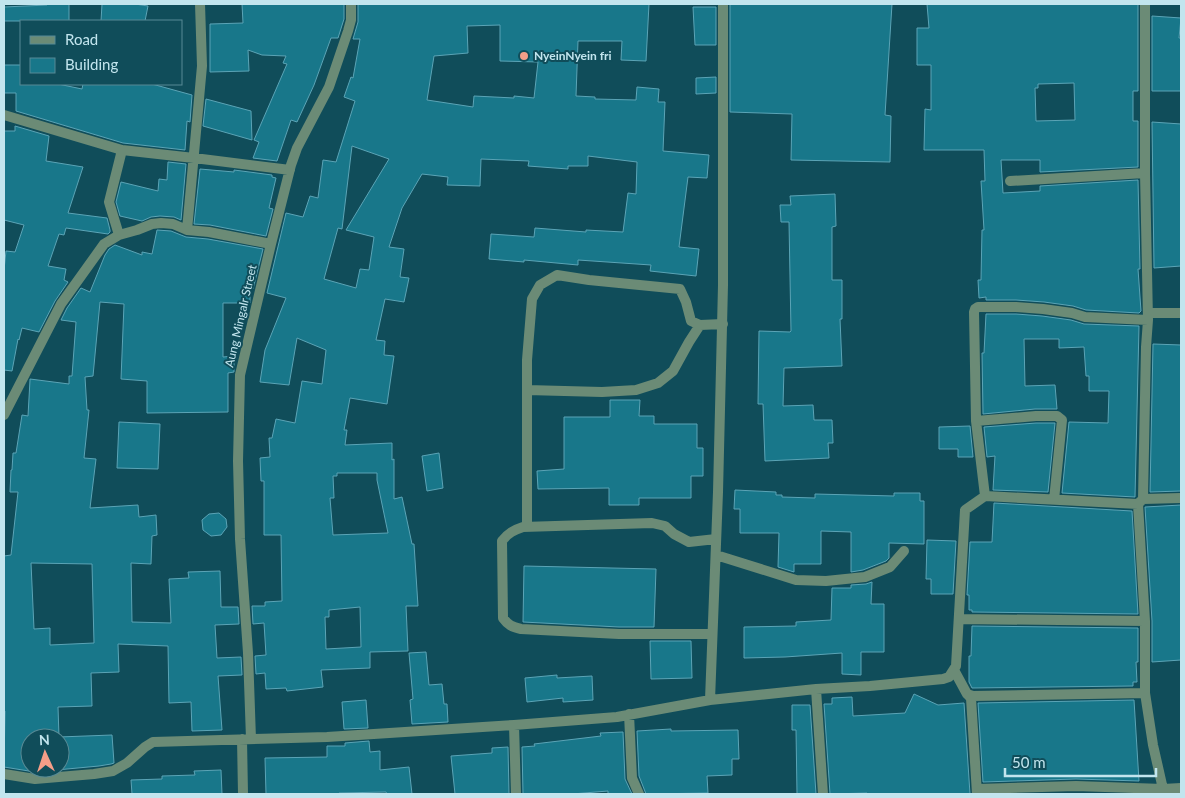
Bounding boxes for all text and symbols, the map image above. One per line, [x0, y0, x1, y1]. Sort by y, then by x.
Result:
legend [20, 20, 182, 85]
text: Road [65, 30, 98, 48]
place label: NyeinNyein fri [534, 48, 612, 63]
marker: NyeinNyein fri [518, 50, 530, 62]
text: Building [65, 55, 118, 73]
street label: Aung Mingalr Street [221, 262, 260, 369]
north arrow [20, 728, 70, 778]
text: N [38, 731, 50, 748]
scale bar [1005, 746, 1156, 778]
text: 50 m [1012, 753, 1046, 771]

